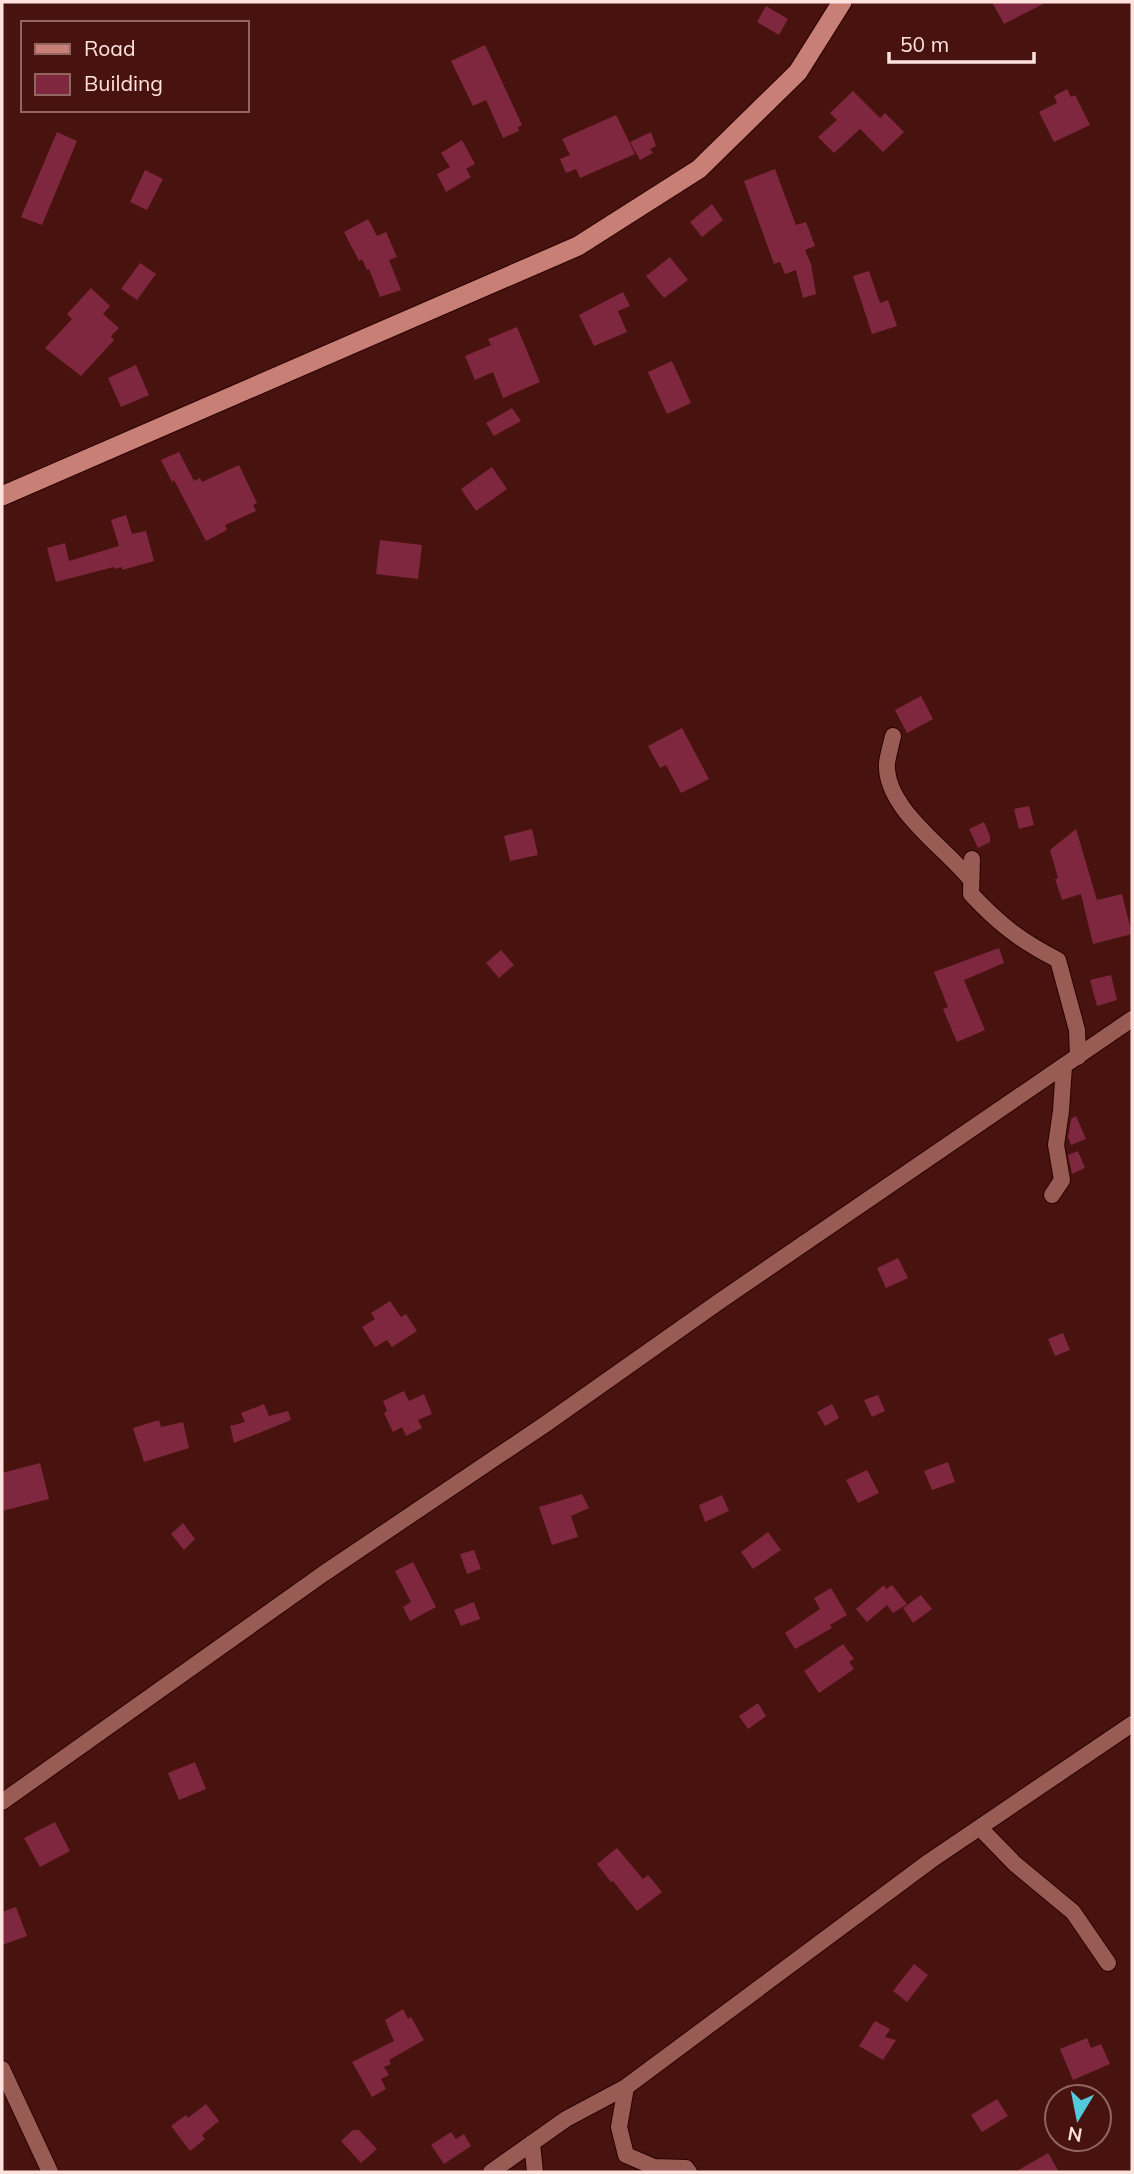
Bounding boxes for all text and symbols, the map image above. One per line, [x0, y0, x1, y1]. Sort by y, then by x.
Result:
legend [21, 21, 248, 112]
scale bar [889, 21, 1034, 65]
text: 50 m [900, 31, 949, 57]
text: Road [84, 35, 135, 61]
text: Building [84, 70, 163, 96]
north arrow [1043, 2083, 1113, 2153]
text: N [1066, 2122, 1084, 2148]

